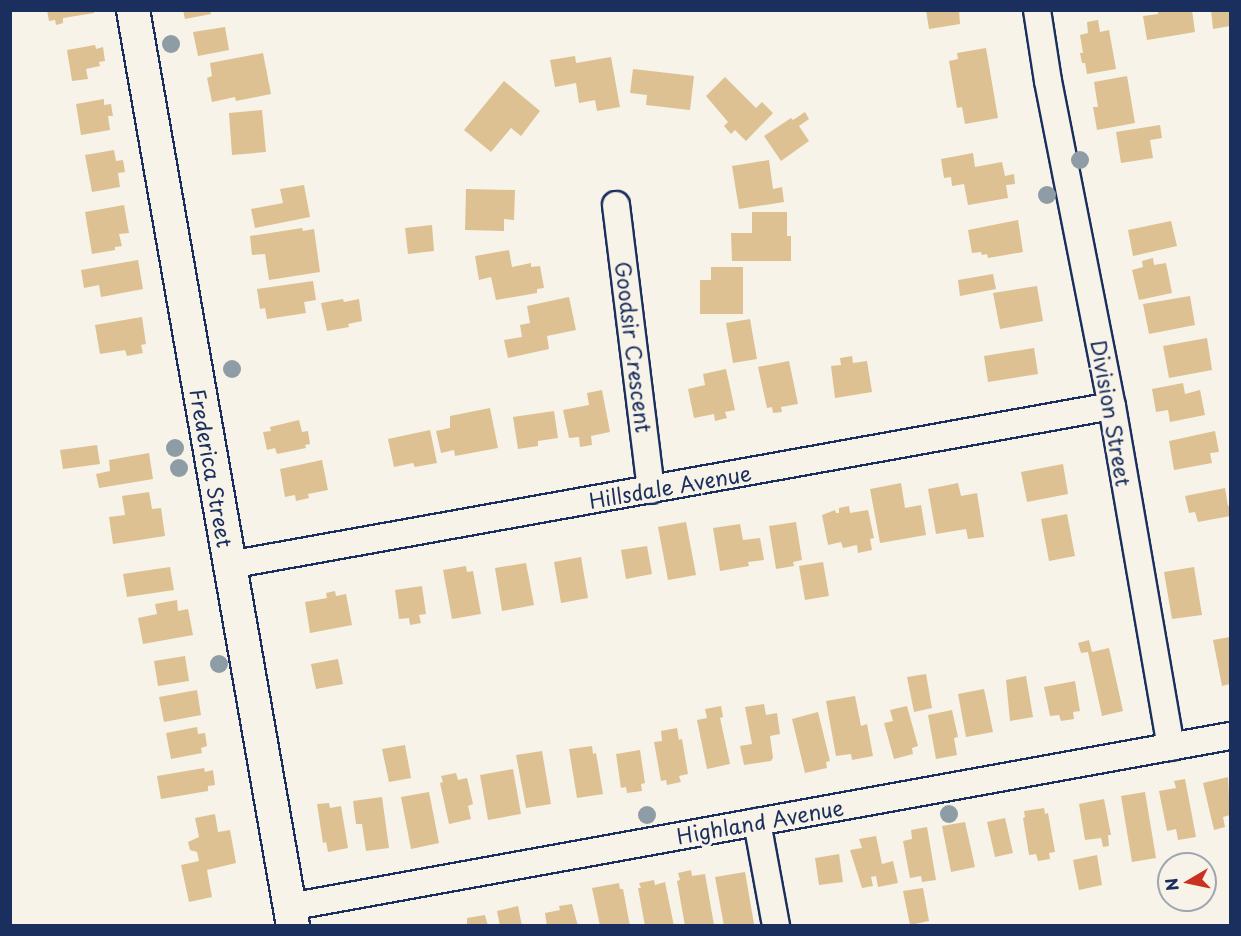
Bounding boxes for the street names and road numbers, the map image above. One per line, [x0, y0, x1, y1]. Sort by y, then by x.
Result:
street label: Goodsir Crescent [611, 260, 657, 434]
street label: Division Street [1087, 338, 1137, 488]
street label: Frederica Street [185, 386, 239, 550]
street label: Hillsdale Avenue [587, 459, 753, 513]
street label: Highland Avenue [674, 794, 846, 848]

